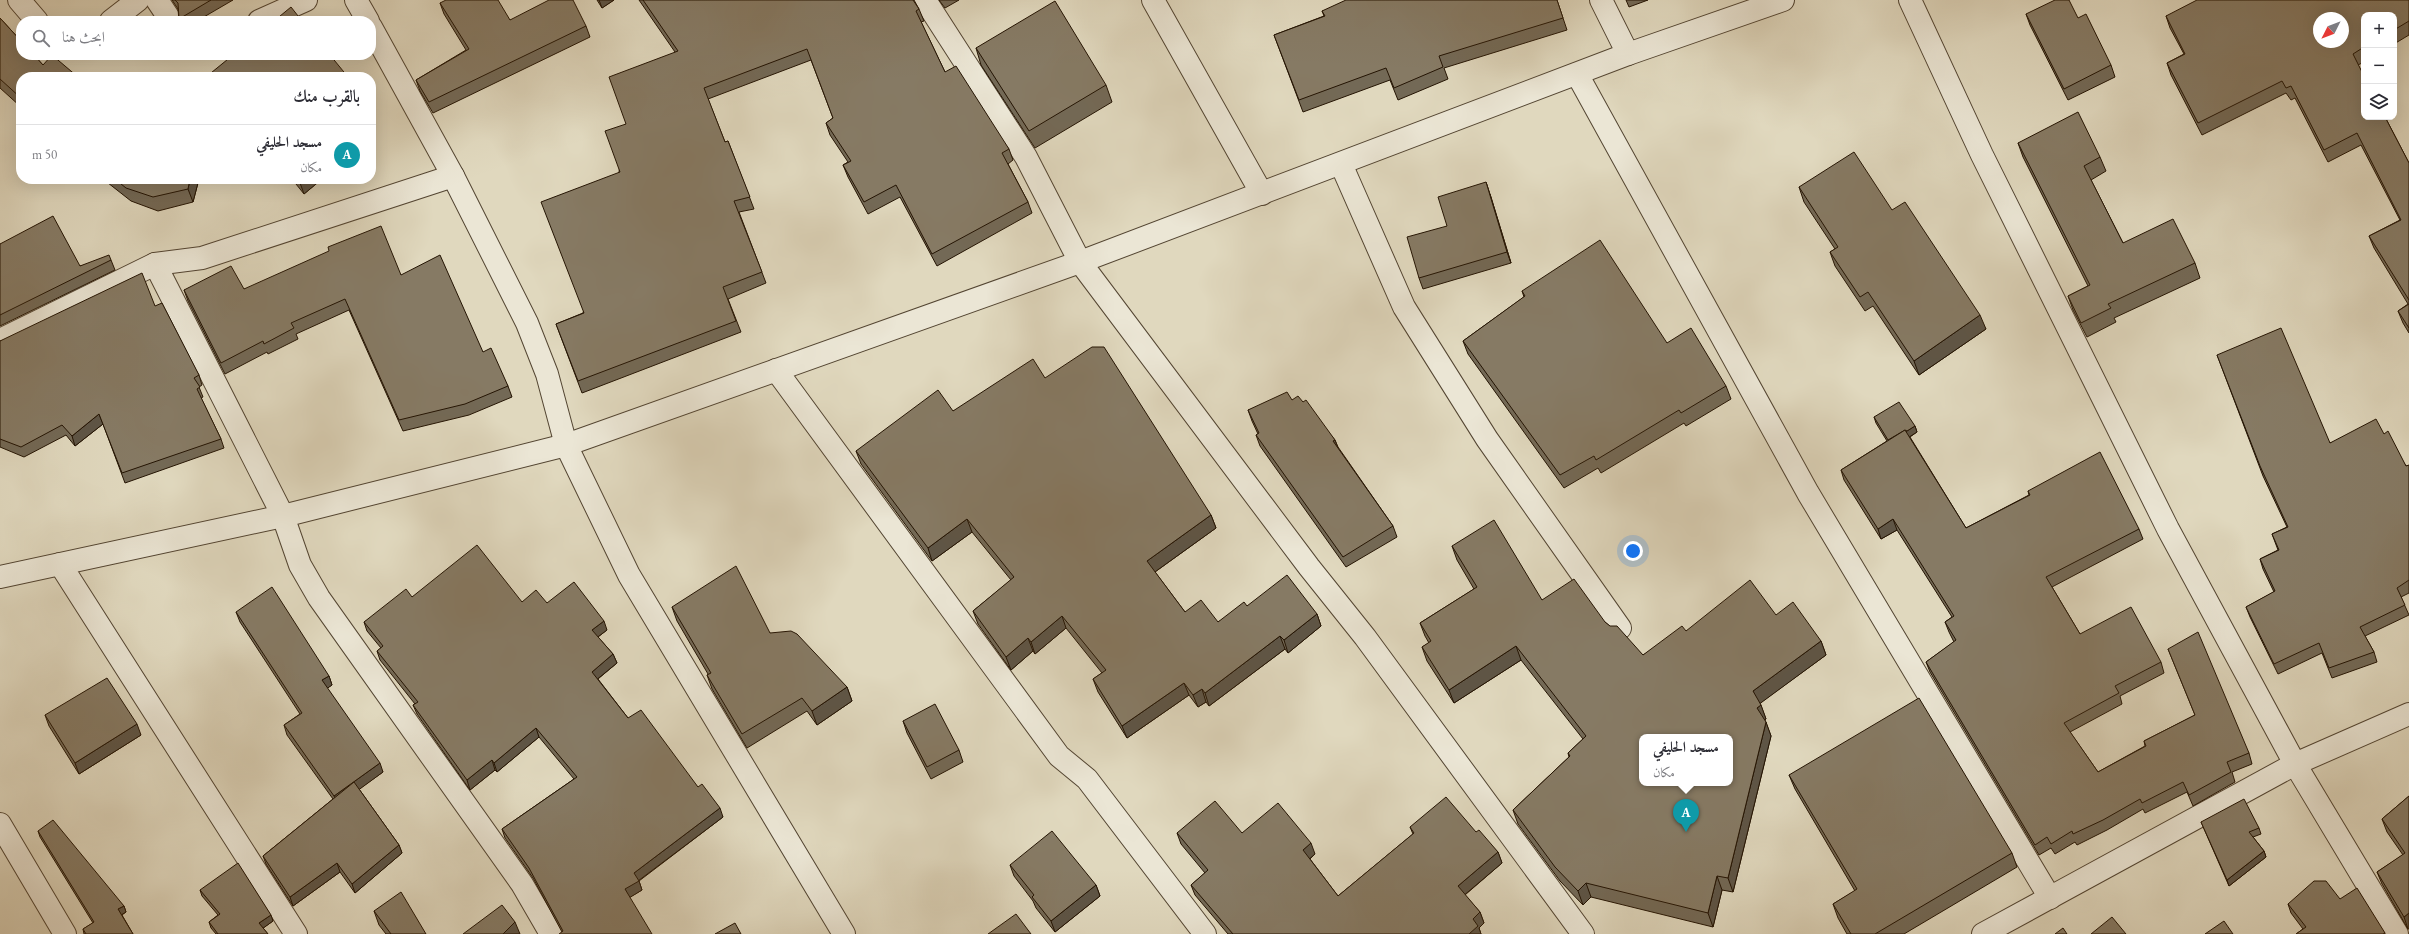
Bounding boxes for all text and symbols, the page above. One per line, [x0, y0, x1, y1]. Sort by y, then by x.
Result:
north arrow [2313, 12, 2349, 48]
map controls [2361, 12, 2397, 120]
button: + [2361, 12, 2397, 48]
search box [16, 16, 376, 60]
icon: search [30, 27, 52, 49]
text: ابحث هنا [62, 27, 105, 46]
button: − [2361, 48, 2397, 84]
button: layers [2361, 84, 2397, 120]
text: بالقرب منك [293, 85, 360, 107]
text: مسجد الحليفي [256, 132, 322, 151]
text: 50 m [32, 146, 57, 163]
text: A [342, 146, 352, 163]
text: مكان [300, 159, 322, 176]
your location [1623, 541, 1643, 561]
popup [1639, 734, 1733, 786]
text: مسجد الحليفي [1653, 737, 1719, 756]
text: مكان [1653, 764, 1675, 781]
pin: A [1673, 799, 1699, 832]

